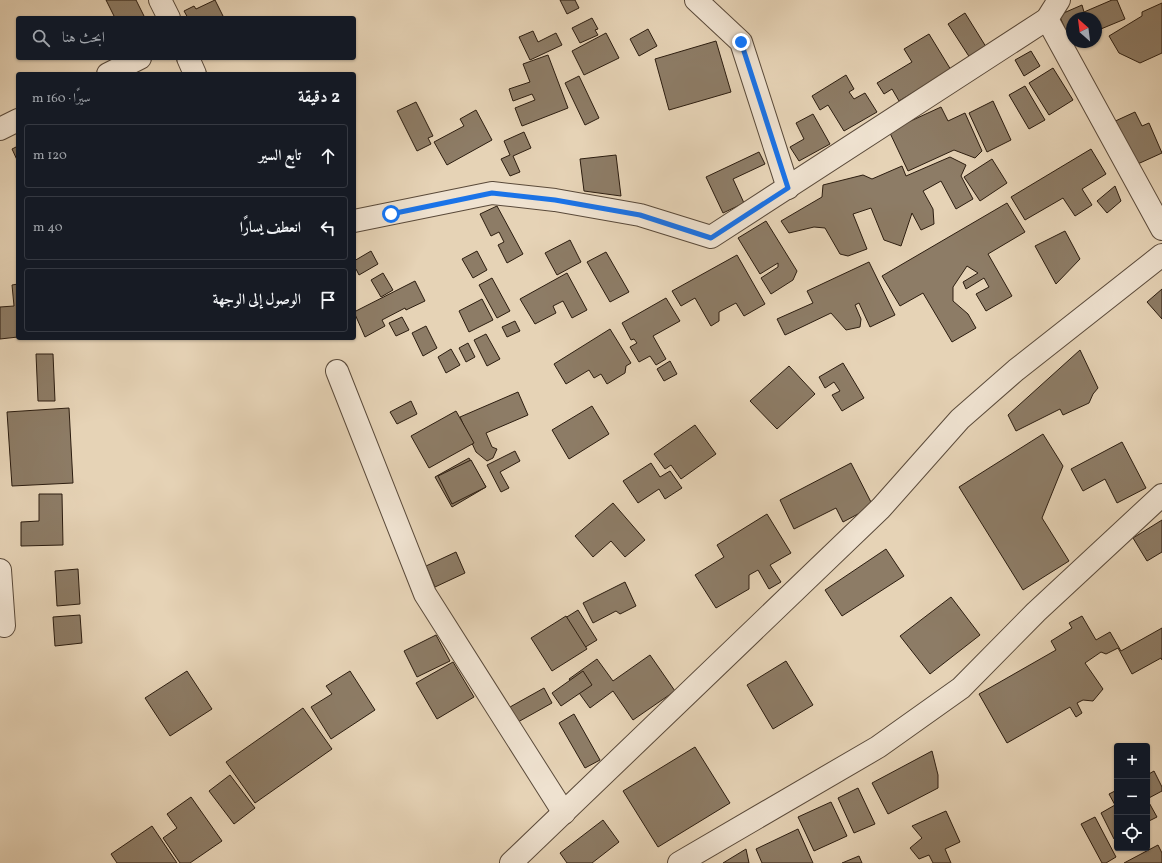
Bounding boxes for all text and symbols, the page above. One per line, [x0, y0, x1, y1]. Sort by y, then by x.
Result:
north arrow [1066, 12, 1102, 48]
search box [16, 16, 356, 60]
icon: search [30, 27, 52, 49]
text: ابحث هنا [62, 28, 105, 49]
route end [732, 33, 750, 51]
text: 2 دقيقة [298, 86, 340, 109]
text: سيرًا · 160 m [32, 90, 91, 108]
icon: ahead [317, 145, 339, 167]
text: تابع السير [259, 146, 301, 167]
text: 120 m [33, 147, 67, 165]
route start [382, 205, 400, 223]
icon: left [317, 217, 339, 239]
text: انعطف يسارًا [240, 218, 301, 239]
text: 40 m [33, 219, 62, 237]
icon: arrive [317, 289, 339, 311]
text: الوصول إلى الوجهة [213, 290, 301, 311]
map controls [1114, 743, 1150, 851]
button: + [1114, 743, 1150, 779]
button: − [1114, 779, 1150, 815]
button: locate [1114, 815, 1150, 851]

